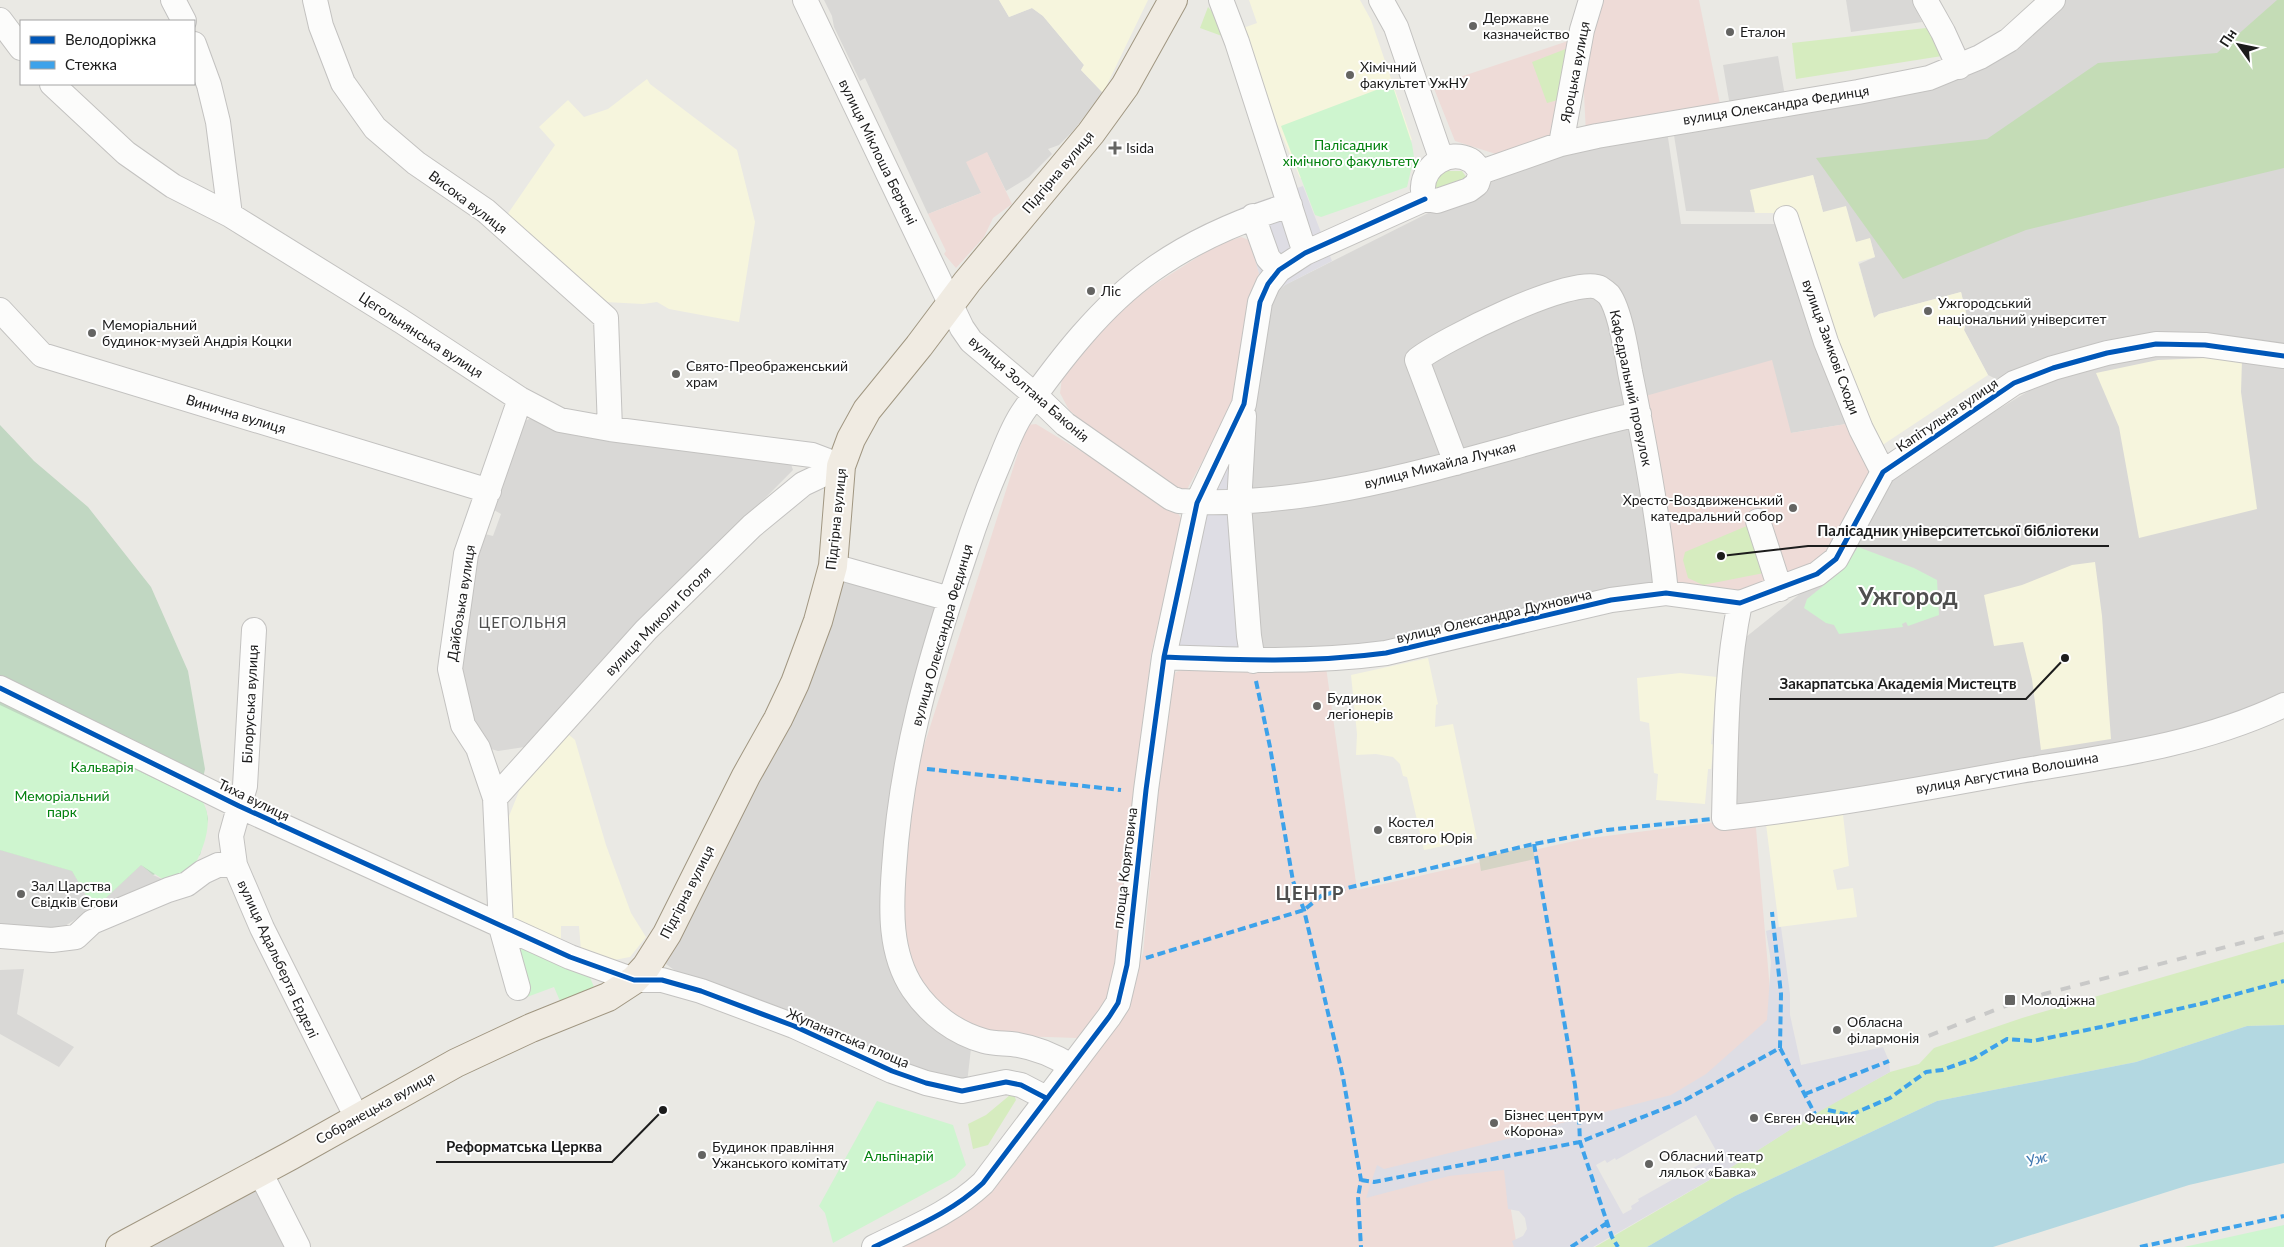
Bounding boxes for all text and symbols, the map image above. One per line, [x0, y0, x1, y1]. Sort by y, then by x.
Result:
place label: Державне казначейство [1483, 9, 1570, 42]
legend [20, 20, 195, 85]
marker: Державне казначейство [1467, 20, 1479, 32]
street label: Яроцька вулиця [1556, 20, 1593, 125]
north arrow [2214, 20, 2264, 70]
place label: Еталон [1740, 23, 1786, 40]
text: Пн [2216, 25, 2240, 50]
marker: Еталон [1724, 26, 1736, 38]
text: Велодоріжка [65, 30, 156, 48]
text: Стежка [65, 55, 117, 73]
place label: Хімічний факультет УжНУ [1360, 58, 1468, 91]
marker: Хімічний факультет УжНУ [1344, 69, 1356, 81]
street label: вулиця Міклоша Берчені [836, 76, 921, 227]
street label: вулиця Олександра Фединця [1682, 81, 1870, 128]
street label: Підгірна вулиця [1018, 127, 1097, 216]
park label: Палісадник хімічного факультету [1283, 136, 1420, 169]
place label: Isida [1126, 139, 1154, 156]
marker: Isida [1108, 141, 1122, 155]
street label: Висока вулиця [426, 166, 511, 237]
street label: вулиця Замкові Сходи [1799, 277, 1864, 417]
place label: Ліс [1100, 282, 1121, 299]
marker: Ліс [1085, 285, 1097, 297]
street label: Цегольнянська вулиця [356, 288, 487, 381]
place label: Ужгородський національний університет [1938, 294, 2106, 327]
marker: Ужгородський національний університет [1922, 305, 1934, 317]
street label: Кафедральний провулок [1607, 308, 1657, 469]
place label: Меморіальний будинок-музей Андрія Коцки [102, 316, 292, 349]
marker: Меморіальний будинок-музей Андрія Коцки [86, 327, 98, 339]
street label: вулиця Золтана Баконія [966, 332, 1093, 445]
place label: Свято-Преображенський храм [686, 357, 848, 390]
marker: Свято-Преображенський храм [670, 368, 682, 380]
street label: Капітульна вулиця [1892, 374, 2001, 455]
street label: Винична вулиця [184, 390, 288, 437]
street label: вулиця Михайла Лучкая [1362, 437, 1517, 492]
street label: Підгірна вулиця [822, 467, 849, 571]
place label: Хресто-Воздвиженський катедральний собор [1623, 491, 1783, 524]
marker: Хресто-Воздвиженський катедральний собор [1787, 502, 1799, 514]
callout: Палісадник університетської бібліотеки [1808, 516, 2109, 546]
text: Палісадник університетської бібліотеки [1817, 521, 2099, 539]
street label: вулиця Олександра Фединця [907, 542, 976, 728]
street label: Дайбозька вулиця [443, 543, 478, 662]
street label: вулиця Миколи Гоголя [601, 562, 714, 679]
district label: Ужгород [1857, 581, 1958, 610]
street label: вулиця Олександра Духновича [1395, 585, 1593, 646]
district label: ЦЕГОЛЬНЯ [478, 613, 568, 631]
street label: Білоруська вулиця [238, 644, 261, 764]
callout: Закарпатська Академія Мистецтв [1769, 669, 2026, 699]
text: Закарпатська Академія Мистецтв [1780, 674, 2017, 692]
place label: Будинок легіонерів [1327, 689, 1393, 722]
marker: Будинок легіонерів [1311, 700, 1323, 712]
street label: вулиця Августина Волошина [1914, 748, 2100, 797]
park label: Кальварія [70, 758, 134, 775]
street label: Тиха вулиця [216, 775, 293, 824]
park label: Меморіальний парк [14, 787, 110, 820]
street label: площа Корятовича [1109, 806, 1140, 930]
place label: Костел святого Юрія [1388, 813, 1473, 846]
marker: Костел святого Юрія [1372, 824, 1384, 836]
street label: Підгірна вулиця [656, 842, 717, 941]
place label: Зал Царства Свідків Єгови [31, 877, 118, 910]
street label: вулиця Адальберта Ерделі [234, 877, 323, 1040]
district label: ЦЕНТР [1276, 881, 1344, 904]
marker: Зал Царства Свідків Єгови [15, 888, 27, 900]
place label: Молодіжна [2021, 991, 2095, 1008]
marker: Молодіжна [2003, 993, 2017, 1007]
street label: Жупанатська площа [784, 1004, 912, 1071]
place label: Обласна філармонія [1847, 1013, 1919, 1046]
marker: Обласна філармонія [1831, 1024, 1843, 1036]
street label: Собранецька вулиця [312, 1068, 437, 1147]
place label: Бізнес центрум «Корона» [1504, 1106, 1603, 1139]
place label: Євген Фенцик [1764, 1109, 1855, 1126]
marker: Євген Фенцик [1748, 1112, 1760, 1124]
marker: Бізнес центрум «Корона» [1488, 1117, 1500, 1129]
callout: Реформатська Церква [436, 1132, 612, 1162]
text: Реформатська Церква [446, 1137, 602, 1155]
place label: Будинок правління Ужанського комітату [712, 1138, 848, 1171]
park label: Альпінарій [864, 1147, 934, 1164]
place label: Обласний театр ляльок «Бавка» [1659, 1147, 1764, 1180]
water label: Уж [2024, 1147, 2049, 1170]
marker: Будинок правління Ужанського комітату [696, 1149, 708, 1161]
marker: Обласний театр ляльок «Бавка» [1643, 1158, 1655, 1170]

